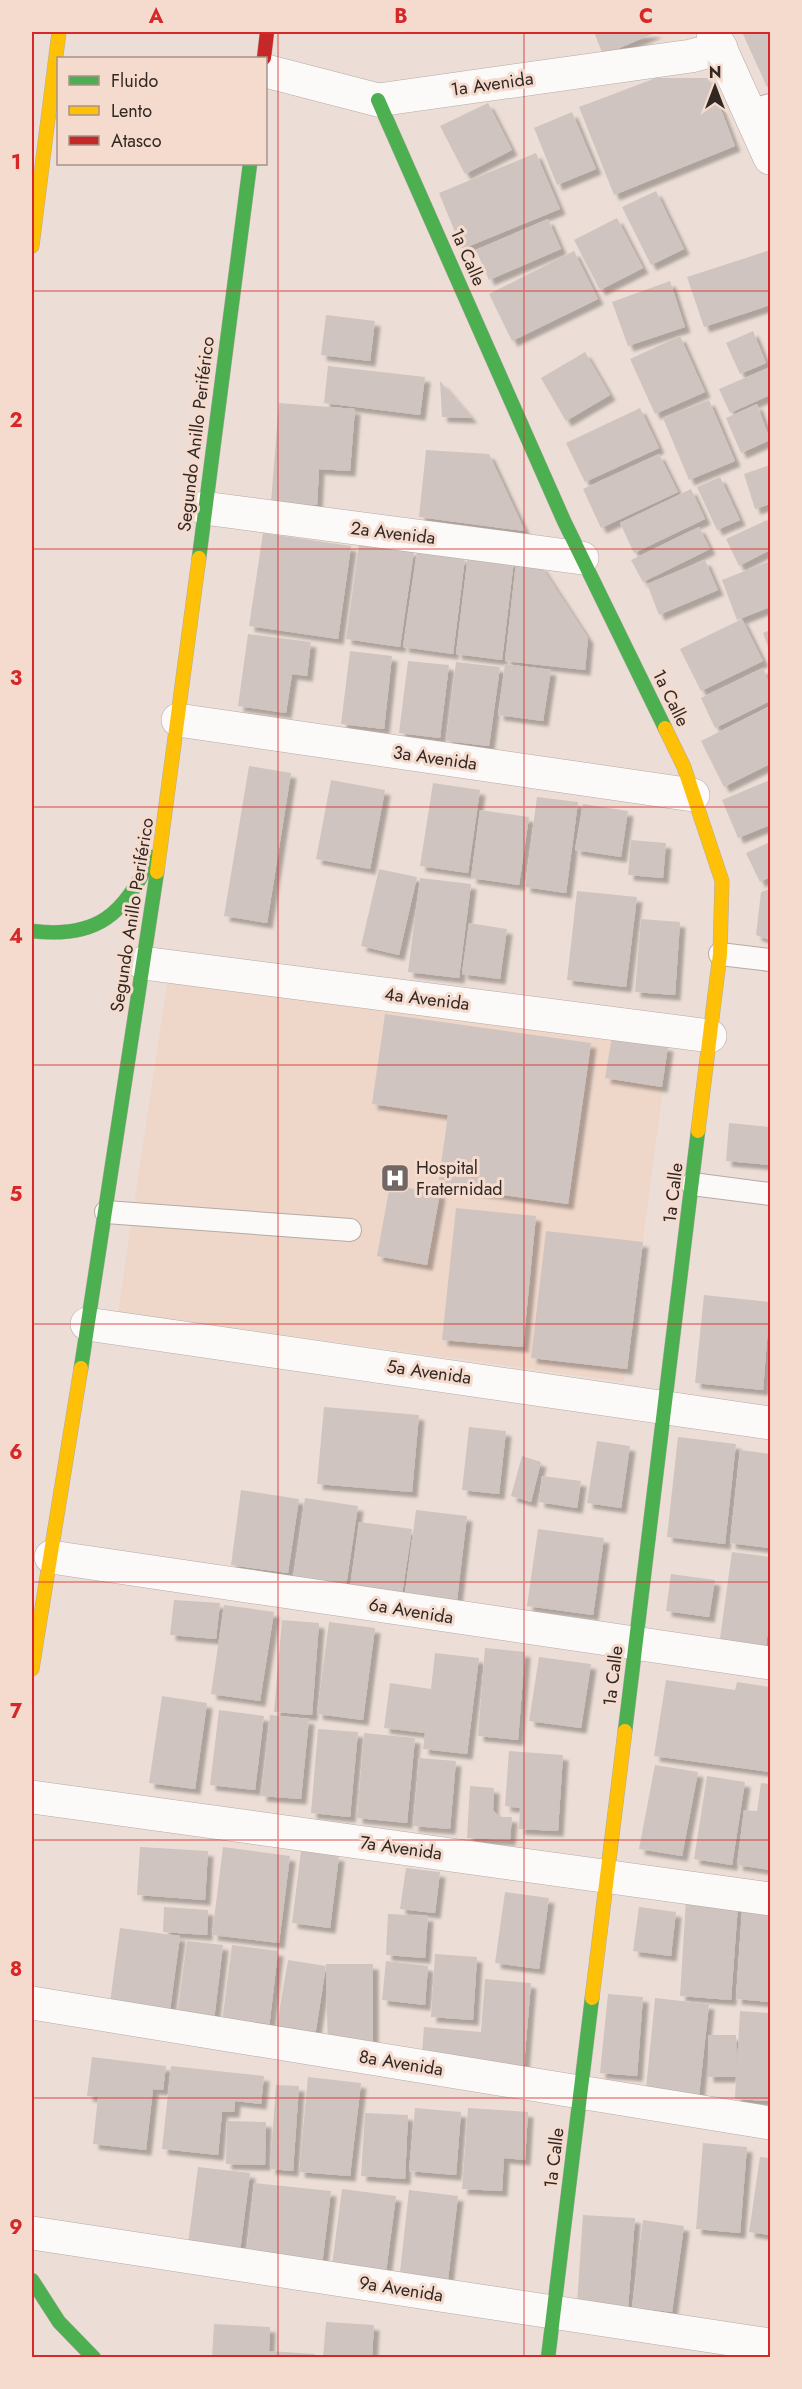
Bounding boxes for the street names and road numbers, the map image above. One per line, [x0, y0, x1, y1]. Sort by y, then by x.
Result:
street label: 1a Avenida [449, 65, 535, 103]
street label: 1a Calle [444, 224, 492, 290]
street label: Segundo Anillo Periférico [171, 335, 221, 533]
street label: 2a Avenida [349, 515, 437, 551]
street label: 1a Calle [646, 665, 696, 731]
street label: 3a Avenida [391, 739, 479, 777]
street label: Segundo Anillo Periférico [104, 816, 160, 1014]
street label: 4a Avenida [383, 981, 471, 1017]
street label: 1a Calle [656, 1161, 690, 1225]
street label: 5a Avenida [385, 1353, 473, 1391]
street label: 6a Avenida [367, 1591, 455, 1631]
street label: 1a Calle [596, 1644, 630, 1708]
street label: 7a Avenida [358, 1829, 444, 1867]
street label: 8a Avenida [357, 2044, 445, 2082]
street label: 1a Calle [537, 2126, 571, 2190]
street label: 9a Avenida [357, 2270, 445, 2308]

